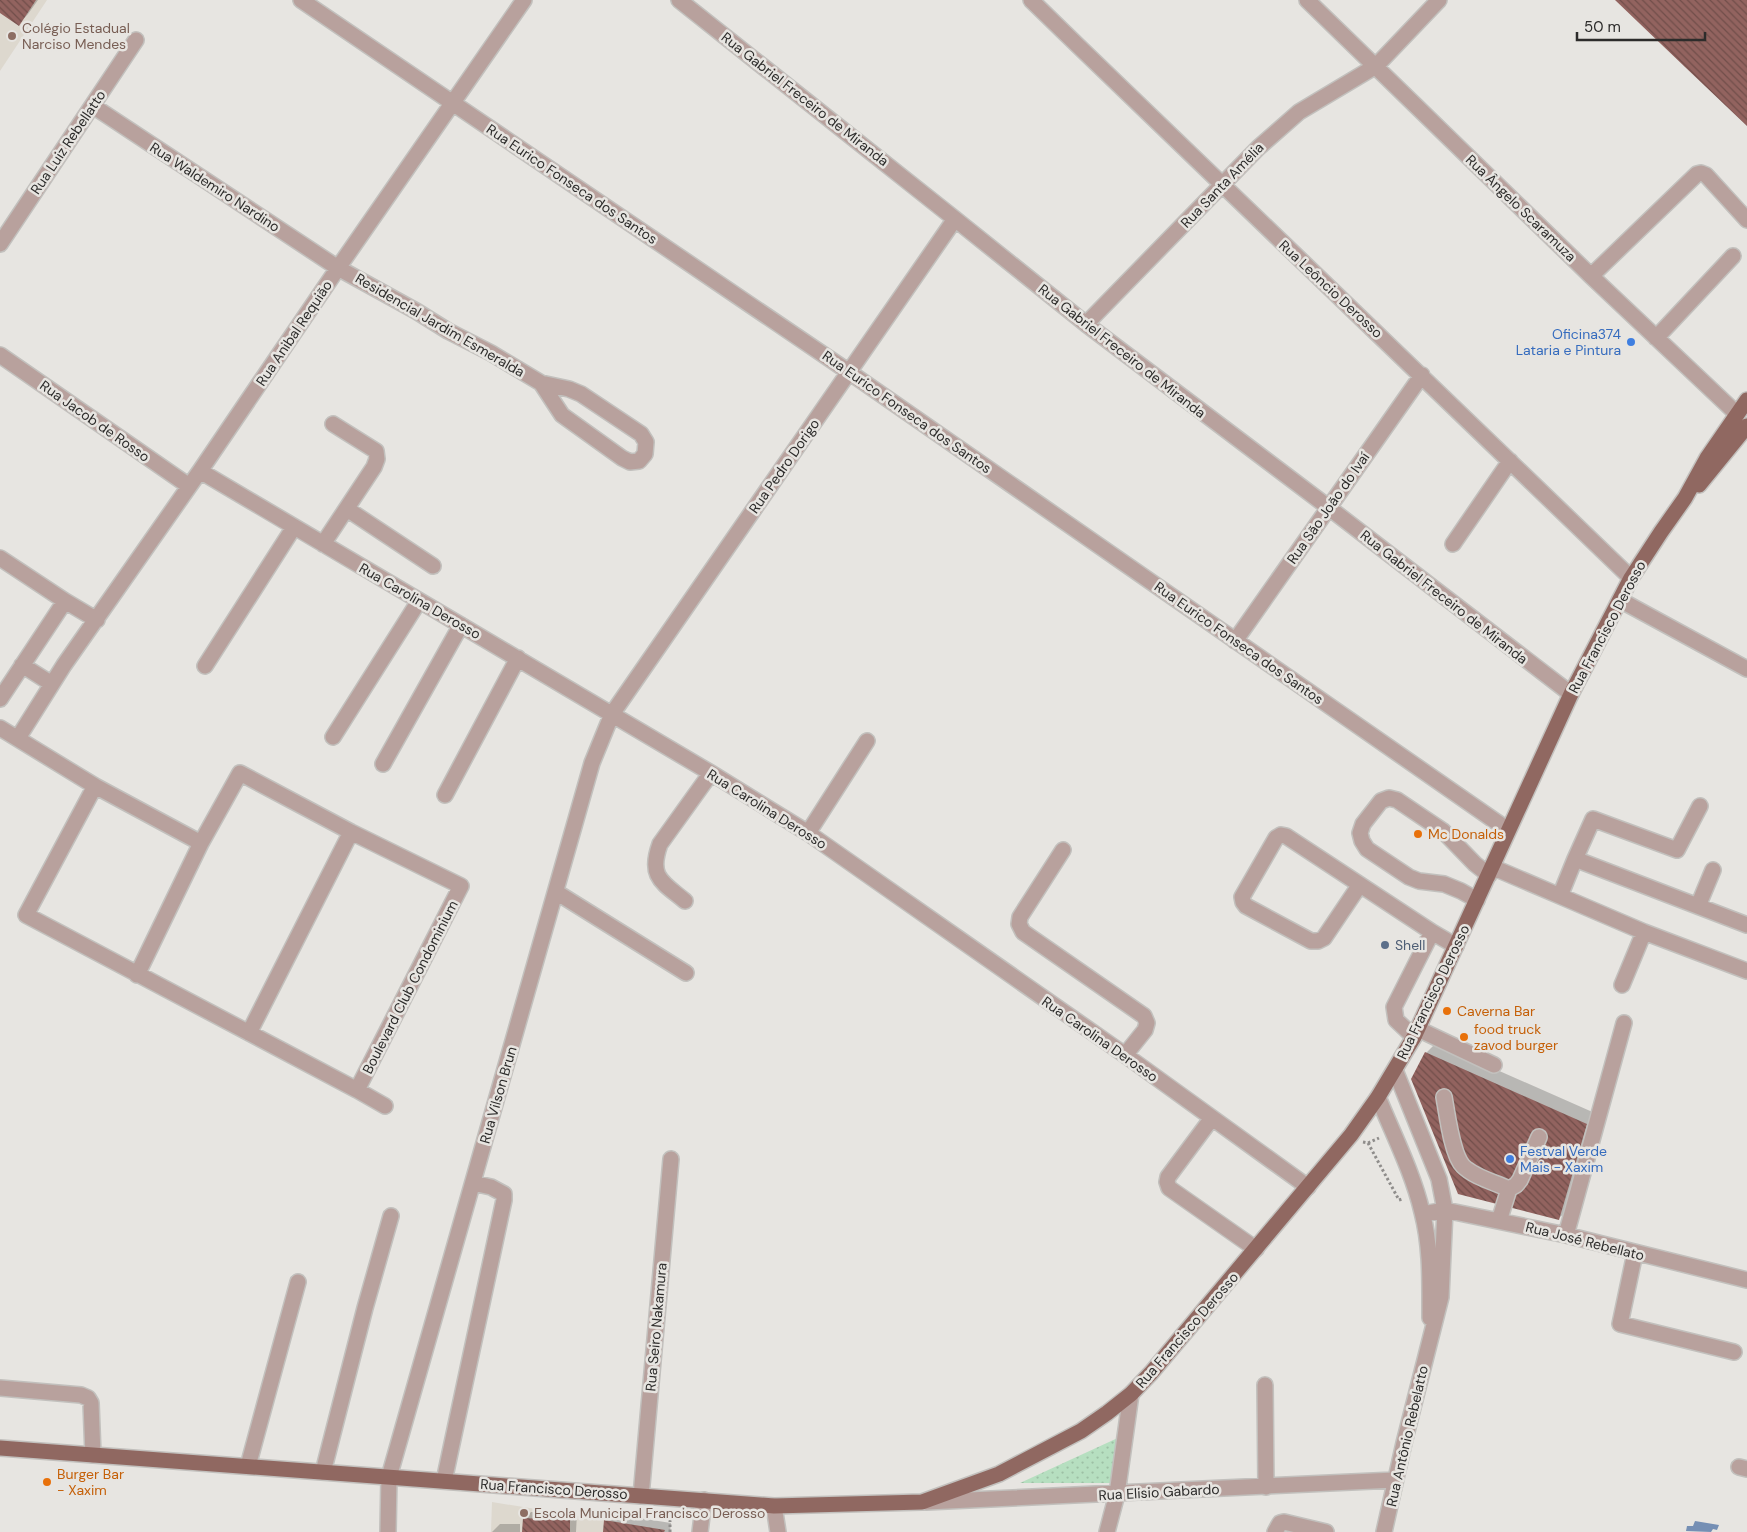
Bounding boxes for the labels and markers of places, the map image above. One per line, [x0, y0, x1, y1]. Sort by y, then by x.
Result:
place label: Colégio Estadual Narciso Mendes [22, 19, 130, 53]
marker: Colégio Estadual Narciso Mendes [6, 30, 18, 42]
place label: Oficina374 Lataria e Pintura [1516, 325, 1622, 359]
marker: Oficina374 Lataria e Pintura [1625, 336, 1637, 348]
place label: Mc Donalds [1428, 825, 1504, 843]
marker: Mc Donalds [1412, 828, 1424, 840]
place label: Shell [1395, 936, 1425, 954]
marker: Shell [1379, 939, 1391, 951]
place label: Caverna Bar [1457, 1002, 1535, 1020]
marker: Caverna Bar [1441, 1005, 1453, 1017]
place label: food truck zavod burger [1474, 1020, 1558, 1054]
marker: food truck zavod burger [1458, 1031, 1470, 1043]
place label: Festval Verde Mais - Xaxim [1520, 1142, 1607, 1176]
marker: Festval Verde Mais - Xaxim [1504, 1153, 1516, 1165]
place label: Burger Bar - Xaxim [57, 1465, 124, 1499]
marker: Burger Bar - Xaxim [41, 1476, 53, 1488]
place label: Escola Municipal Francisco Derosso [534, 1504, 765, 1522]
marker: Escola Municipal Francisco Derosso [518, 1507, 530, 1519]

